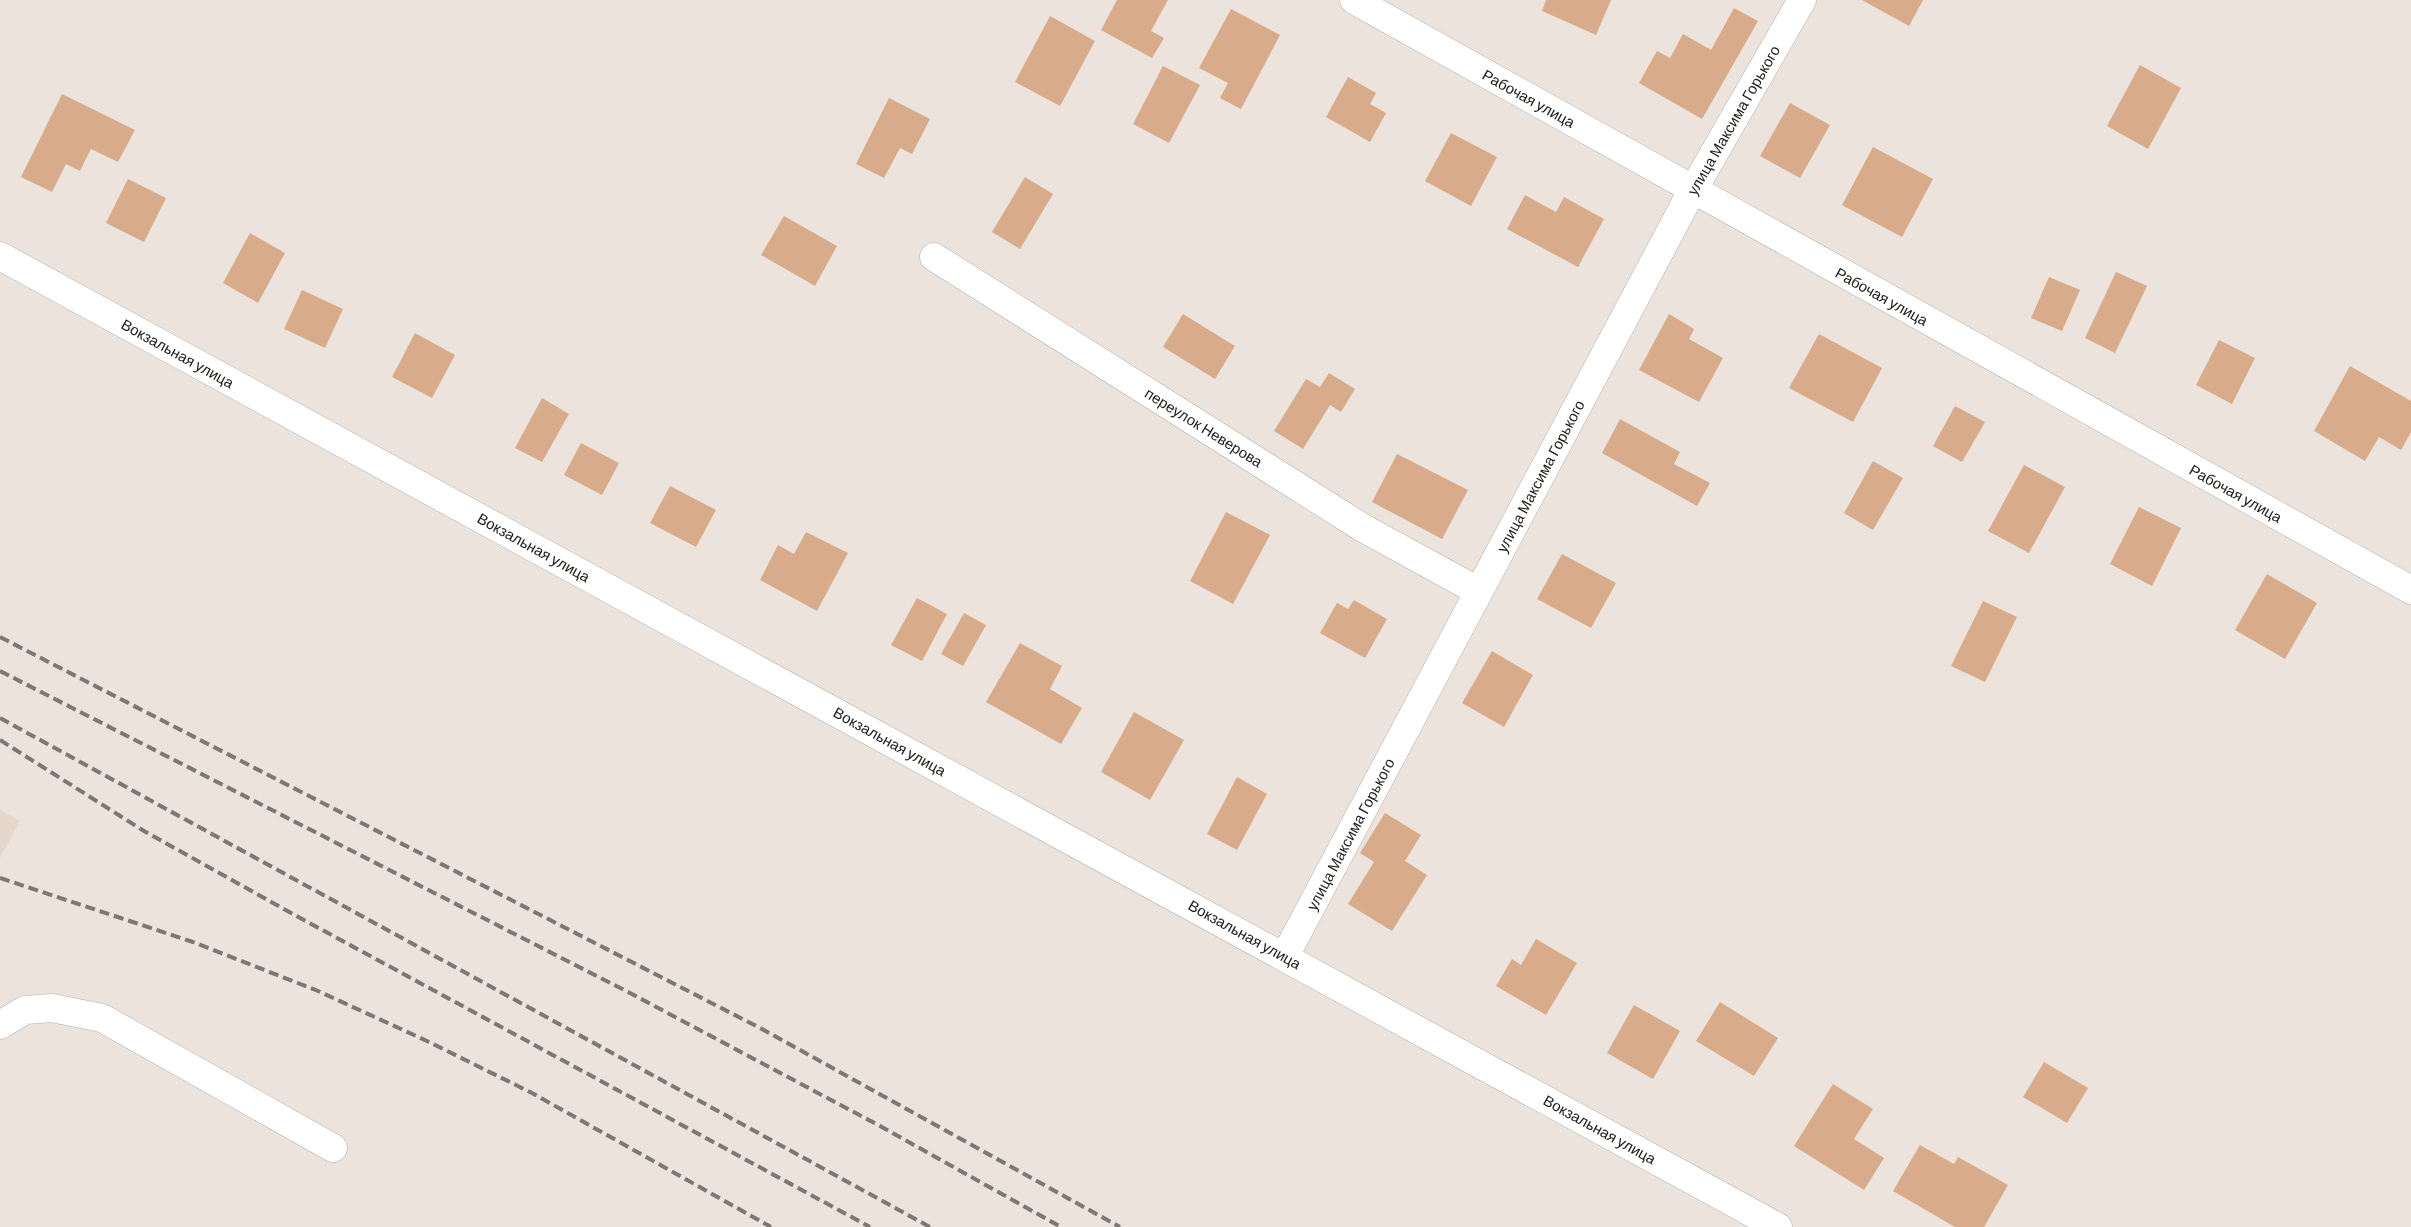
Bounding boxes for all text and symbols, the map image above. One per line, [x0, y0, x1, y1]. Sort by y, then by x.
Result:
street label: улица Максима Горького [1683, 42, 1783, 198]
street label: Рабочая улица [1480, 65, 1579, 131]
street label: Рабочая улица [1833, 263, 1932, 329]
street label: Вокзальная улица [119, 315, 238, 392]
street label: переулок Неверова [1142, 384, 1267, 471]
street label: улица Максима Горького [1492, 397, 1588, 555]
street label: Рабочая улица [2187, 460, 2286, 526]
street label: Вокзальная улица [475, 509, 594, 586]
street label: Вокзальная улица [831, 703, 950, 780]
street label: улица Максима Горького [1302, 755, 1398, 913]
street label: Вокзальная улица [1186, 896, 1305, 973]
street label: Вокзальная улица [1541, 1091, 1660, 1168]

